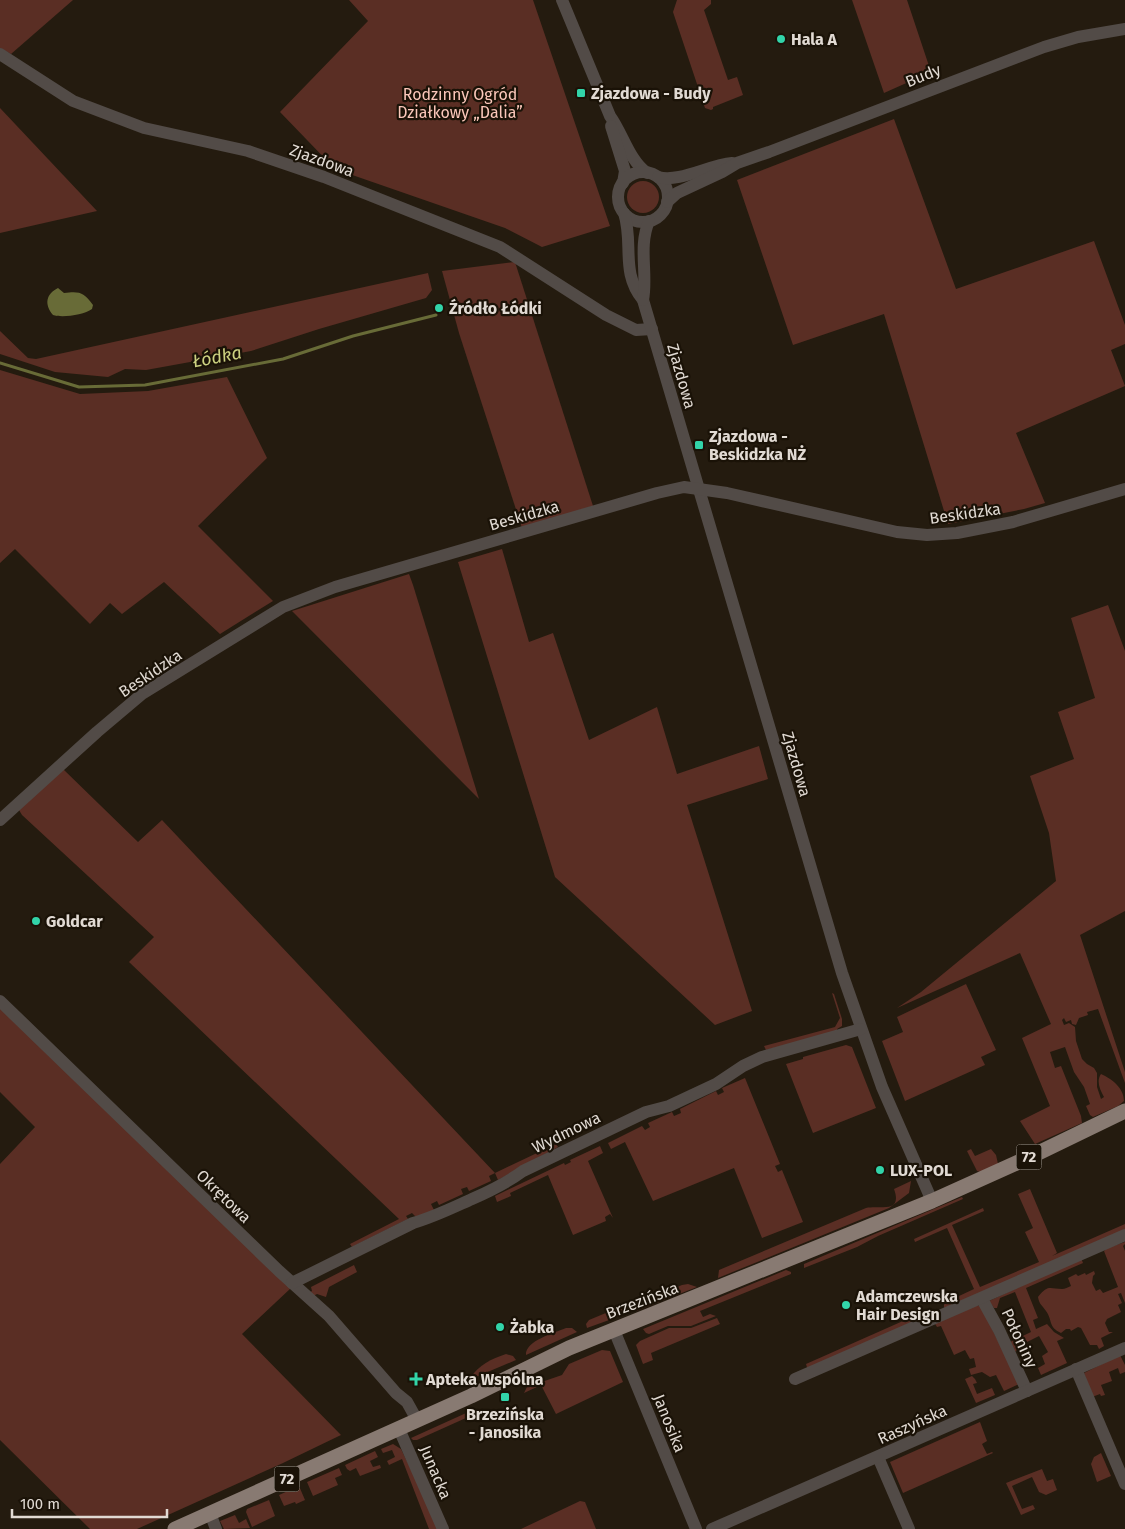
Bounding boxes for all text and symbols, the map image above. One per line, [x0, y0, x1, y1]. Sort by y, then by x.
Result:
place label: Hala A [791, 30, 837, 49]
marker: Hala A [775, 33, 787, 45]
street label: Budy [903, 60, 944, 91]
place label: Zjazdowa - Budy [591, 84, 711, 103]
park label: Rodzinny Ogród Działkowy „Dalia” [397, 85, 523, 122]
marker: Zjazdowa - Budy [575, 87, 587, 99]
street label: Zjazdowa [287, 140, 357, 181]
place label: Źródło Łódki [449, 298, 542, 318]
marker: Źródło Łódki [433, 302, 445, 314]
water label: Łódka [191, 341, 243, 373]
street label: Zjazdowa [663, 341, 700, 411]
place label: Zjazdowa - Beskidzka NŻ [709, 427, 806, 464]
marker: Zjazdowa - Beskidzka NŻ [693, 439, 705, 451]
street label: Beskidzka [487, 496, 561, 535]
street label: Beskidzka [928, 499, 1002, 528]
street label: Beskidzka [115, 645, 185, 701]
street label: Zjazdowa [778, 729, 815, 799]
place label: Goldcar [46, 912, 103, 931]
marker: Goldcar [30, 915, 42, 927]
street label: Wydmowa [529, 1108, 603, 1157]
road number: 72 [1016, 1144, 1042, 1170]
place label: LUX-POL [890, 1161, 952, 1180]
marker: LUX-POL [874, 1164, 886, 1176]
street label: Okrętowa [192, 1166, 255, 1227]
street label: Brzezińska [603, 1278, 681, 1323]
place label: Adamczewska Hair Design [855, 1287, 958, 1324]
marker: Adamczewska Hair Design [840, 1299, 852, 1311]
street label: Połoniny [998, 1305, 1042, 1371]
place label: Żabka [510, 1318, 554, 1337]
marker: Żabka [494, 1321, 506, 1333]
place label: Apteka Wspólna [425, 1370, 544, 1389]
marker: Apteka Wspólna [410, 1373, 422, 1385]
marker: Brzezińska - Janosika [499, 1391, 511, 1403]
street label: Janosika [649, 1391, 690, 1455]
street label: Raszyńska [875, 1401, 950, 1448]
place label: Brzezińska - Janosika [466, 1405, 544, 1442]
street label: Junacka [416, 1442, 455, 1502]
road number: 72 [274, 1466, 300, 1492]
scale bar [12, 1486, 168, 1518]
text: 100 m [20, 1495, 60, 1513]

